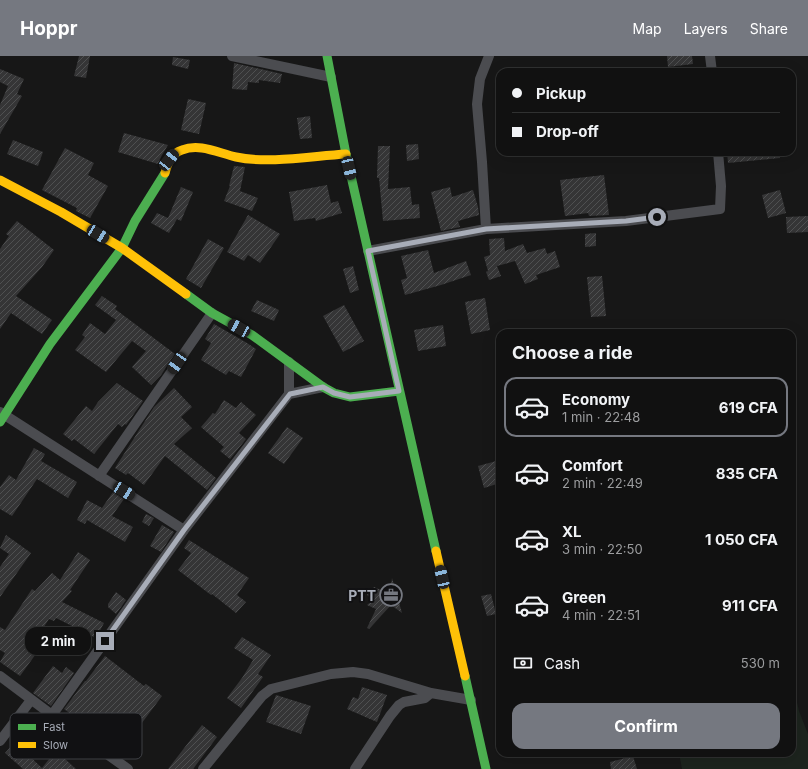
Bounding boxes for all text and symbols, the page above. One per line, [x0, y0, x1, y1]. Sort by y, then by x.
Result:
text: Hoppr [20, 17, 78, 40]
text: Map [633, 20, 662, 37]
text: Layers [684, 20, 728, 37]
text: Share [750, 20, 788, 37]
text: Pickup [536, 84, 586, 103]
text: Drop-off [536, 122, 599, 141]
car [157, 147, 181, 173]
car [340, 155, 358, 181]
route start [648, 208, 666, 226]
car [85, 223, 111, 245]
car [226, 317, 252, 339]
text: Choose a ride [512, 342, 633, 363]
car [165, 350, 189, 376]
icon: car [514, 389, 550, 425]
text: Economy [562, 390, 630, 409]
text: 619 CFA [719, 398, 778, 417]
text: 1 min · 22:48 [562, 409, 640, 425]
icon: car [514, 455, 550, 491]
text: Comfort [562, 456, 623, 475]
text: 835 CFA [716, 464, 778, 483]
text: 2 min · 22:49 [562, 475, 643, 491]
car [111, 480, 137, 502]
icon: car [514, 521, 550, 557]
text: XL [562, 522, 582, 541]
text: 1 050 CFA [705, 530, 778, 549]
text: 3 min · 22:50 [562, 541, 643, 557]
car [433, 564, 451, 590]
office icon: PTT [378, 582, 404, 608]
place label: PTT [348, 587, 376, 604]
icon: car [514, 587, 550, 623]
text: Green [562, 588, 606, 607]
text: 911 CFA [722, 596, 778, 615]
text: 4 min · 22:51 [562, 607, 640, 623]
callout: 2 min [25, 627, 91, 655]
route end [96, 632, 114, 650]
text: 2 min [41, 633, 75, 649]
icon: cash [512, 652, 534, 674]
text: Cash [544, 654, 580, 673]
text: 530 m [741, 655, 780, 671]
button: Confirm [512, 703, 780, 749]
legend [10, 713, 142, 759]
text: Fast [43, 720, 65, 734]
text: Slow [43, 738, 68, 752]

